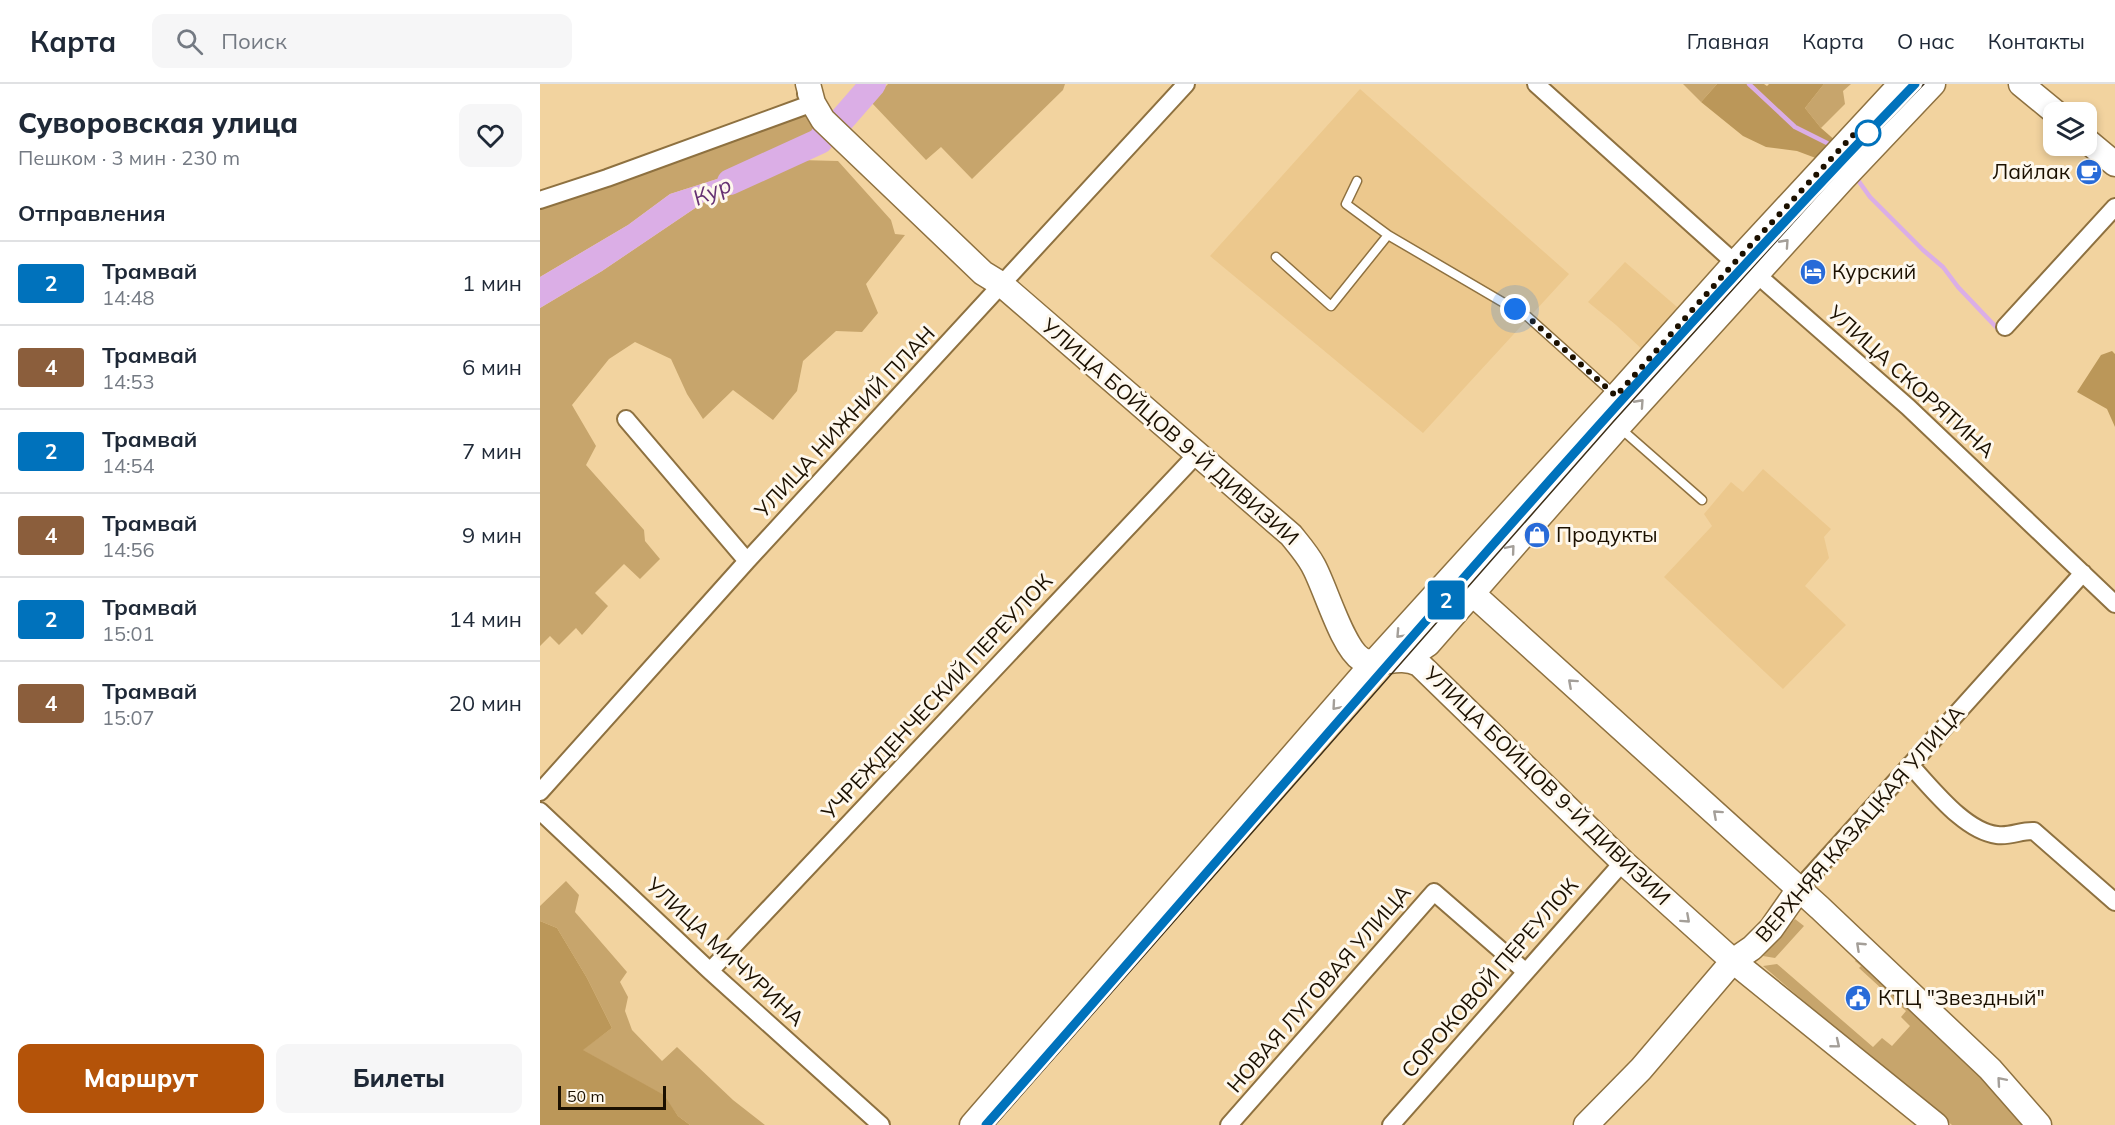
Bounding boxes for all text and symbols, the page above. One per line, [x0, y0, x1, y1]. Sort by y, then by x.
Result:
search box [152, 14, 572, 68]
text: Карта [30, 24, 116, 59]
icon: search [173, 25, 206, 58]
text: Поиск [221, 27, 287, 55]
text: Главная [1687, 28, 1769, 54]
text: Карта [1802, 28, 1864, 54]
text: О нас [1897, 28, 1955, 54]
text: Контакты [1988, 28, 2085, 54]
map controls [2043, 102, 2097, 156]
button: layers [2043, 102, 2097, 156]
button: heart [459, 104, 522, 167]
text: Суворовская улица [18, 105, 298, 140]
unlabelled marker [1855, 120, 1881, 146]
text: Пешком · 3 мин · 230 m [18, 145, 240, 170]
cafe icon: Лайлак [2074, 157, 2104, 187]
place label: Лайлак [1992, 158, 2071, 184]
water label: Кур [688, 170, 736, 212]
text: Отправления [18, 199, 166, 227]
one-way arrow [1778, 239, 1789, 250]
text: Трамвай [102, 257, 197, 285]
hotel icon: Курский [1798, 257, 1828, 287]
place label: Курский [1832, 258, 1916, 284]
text: 1 мин [462, 269, 522, 297]
text: 2 [45, 270, 57, 296]
text: 14:48 [102, 285, 155, 310]
your location [1500, 294, 1530, 324]
street label: УЛИЦА СКОРЯТИНА [1822, 299, 2001, 463]
street label: УЛИЦА БОЙЦОВ 9-Й ДИВИЗИИ [1036, 312, 1305, 550]
street label: УЛИЦА НИЖНИЙ ПЛАН [748, 320, 940, 523]
text: Трамвай [102, 341, 197, 369]
text: 6 мин [462, 353, 522, 381]
text: 4 [45, 354, 57, 380]
text: 14:53 [102, 369, 155, 394]
one-way arrow [1633, 399, 1644, 409]
text: Трамвай [102, 425, 197, 453]
text: 7 мин [462, 437, 522, 465]
text: 2 [45, 438, 57, 464]
text: 14:54 [102, 453, 155, 478]
text: Трамвай [102, 509, 197, 537]
shop icon: Продукты [1522, 520, 1552, 550]
text: 9 мин [462, 521, 522, 549]
place label: Продукты [1556, 521, 1658, 547]
text: 4 [45, 522, 57, 548]
text: 14:56 [102, 537, 155, 562]
one-way arrow [1504, 545, 1515, 556]
street label: УЧРЕЖДЕНЧЕСКИЙ ПЕРЕУЛОК [815, 568, 1057, 825]
line badge: 2 [1426, 580, 1466, 620]
text: 2 [1440, 587, 1452, 613]
text: Трамвай [102, 593, 197, 621]
text: 14 мин [449, 605, 522, 633]
text: 2 [45, 606, 57, 632]
text: 15:01 [102, 621, 155, 646]
one-way arrow [1396, 627, 1407, 638]
street label: УЛИЦА БОЙЦОВ 9-Й ДИВИЗИИ [1418, 660, 1676, 910]
text: Трамвай [102, 677, 197, 705]
one-way arrow [1568, 679, 1579, 690]
text: 20 мин [449, 689, 522, 717]
text: 4 [45, 690, 57, 716]
one-way arrow [1332, 699, 1343, 710]
street label: ВЕРХНЯЯ КАЗАЦКАЯ УЛИЦА [1749, 699, 1970, 947]
text: 15:07 [102, 705, 155, 730]
one-way arrow [1713, 810, 1723, 821]
street label: УЛИЦА МИЧУРИНА [641, 871, 810, 1032]
street label: СОРОКОВОЙ ПЕРЕУЛОК [1395, 872, 1583, 1082]
street label: НОВАЯ ЛУГОВАЯ УЛИЦА [1221, 879, 1416, 1098]
one-way arrow [1679, 911, 1690, 922]
one-way arrow [1856, 942, 1867, 953]
public building icon: КТЦ "Звездный" [1843, 983, 1873, 1013]
place label: КТЦ "Звездный" [1878, 984, 2045, 1010]
one-way arrow [1829, 1036, 1840, 1047]
button: Маршрут [18, 1044, 264, 1113]
button: Билеты [276, 1044, 522, 1113]
one-way arrow [1997, 1077, 2008, 1088]
scale bar [558, 1083, 666, 1110]
text: 50 m [567, 1086, 604, 1106]

